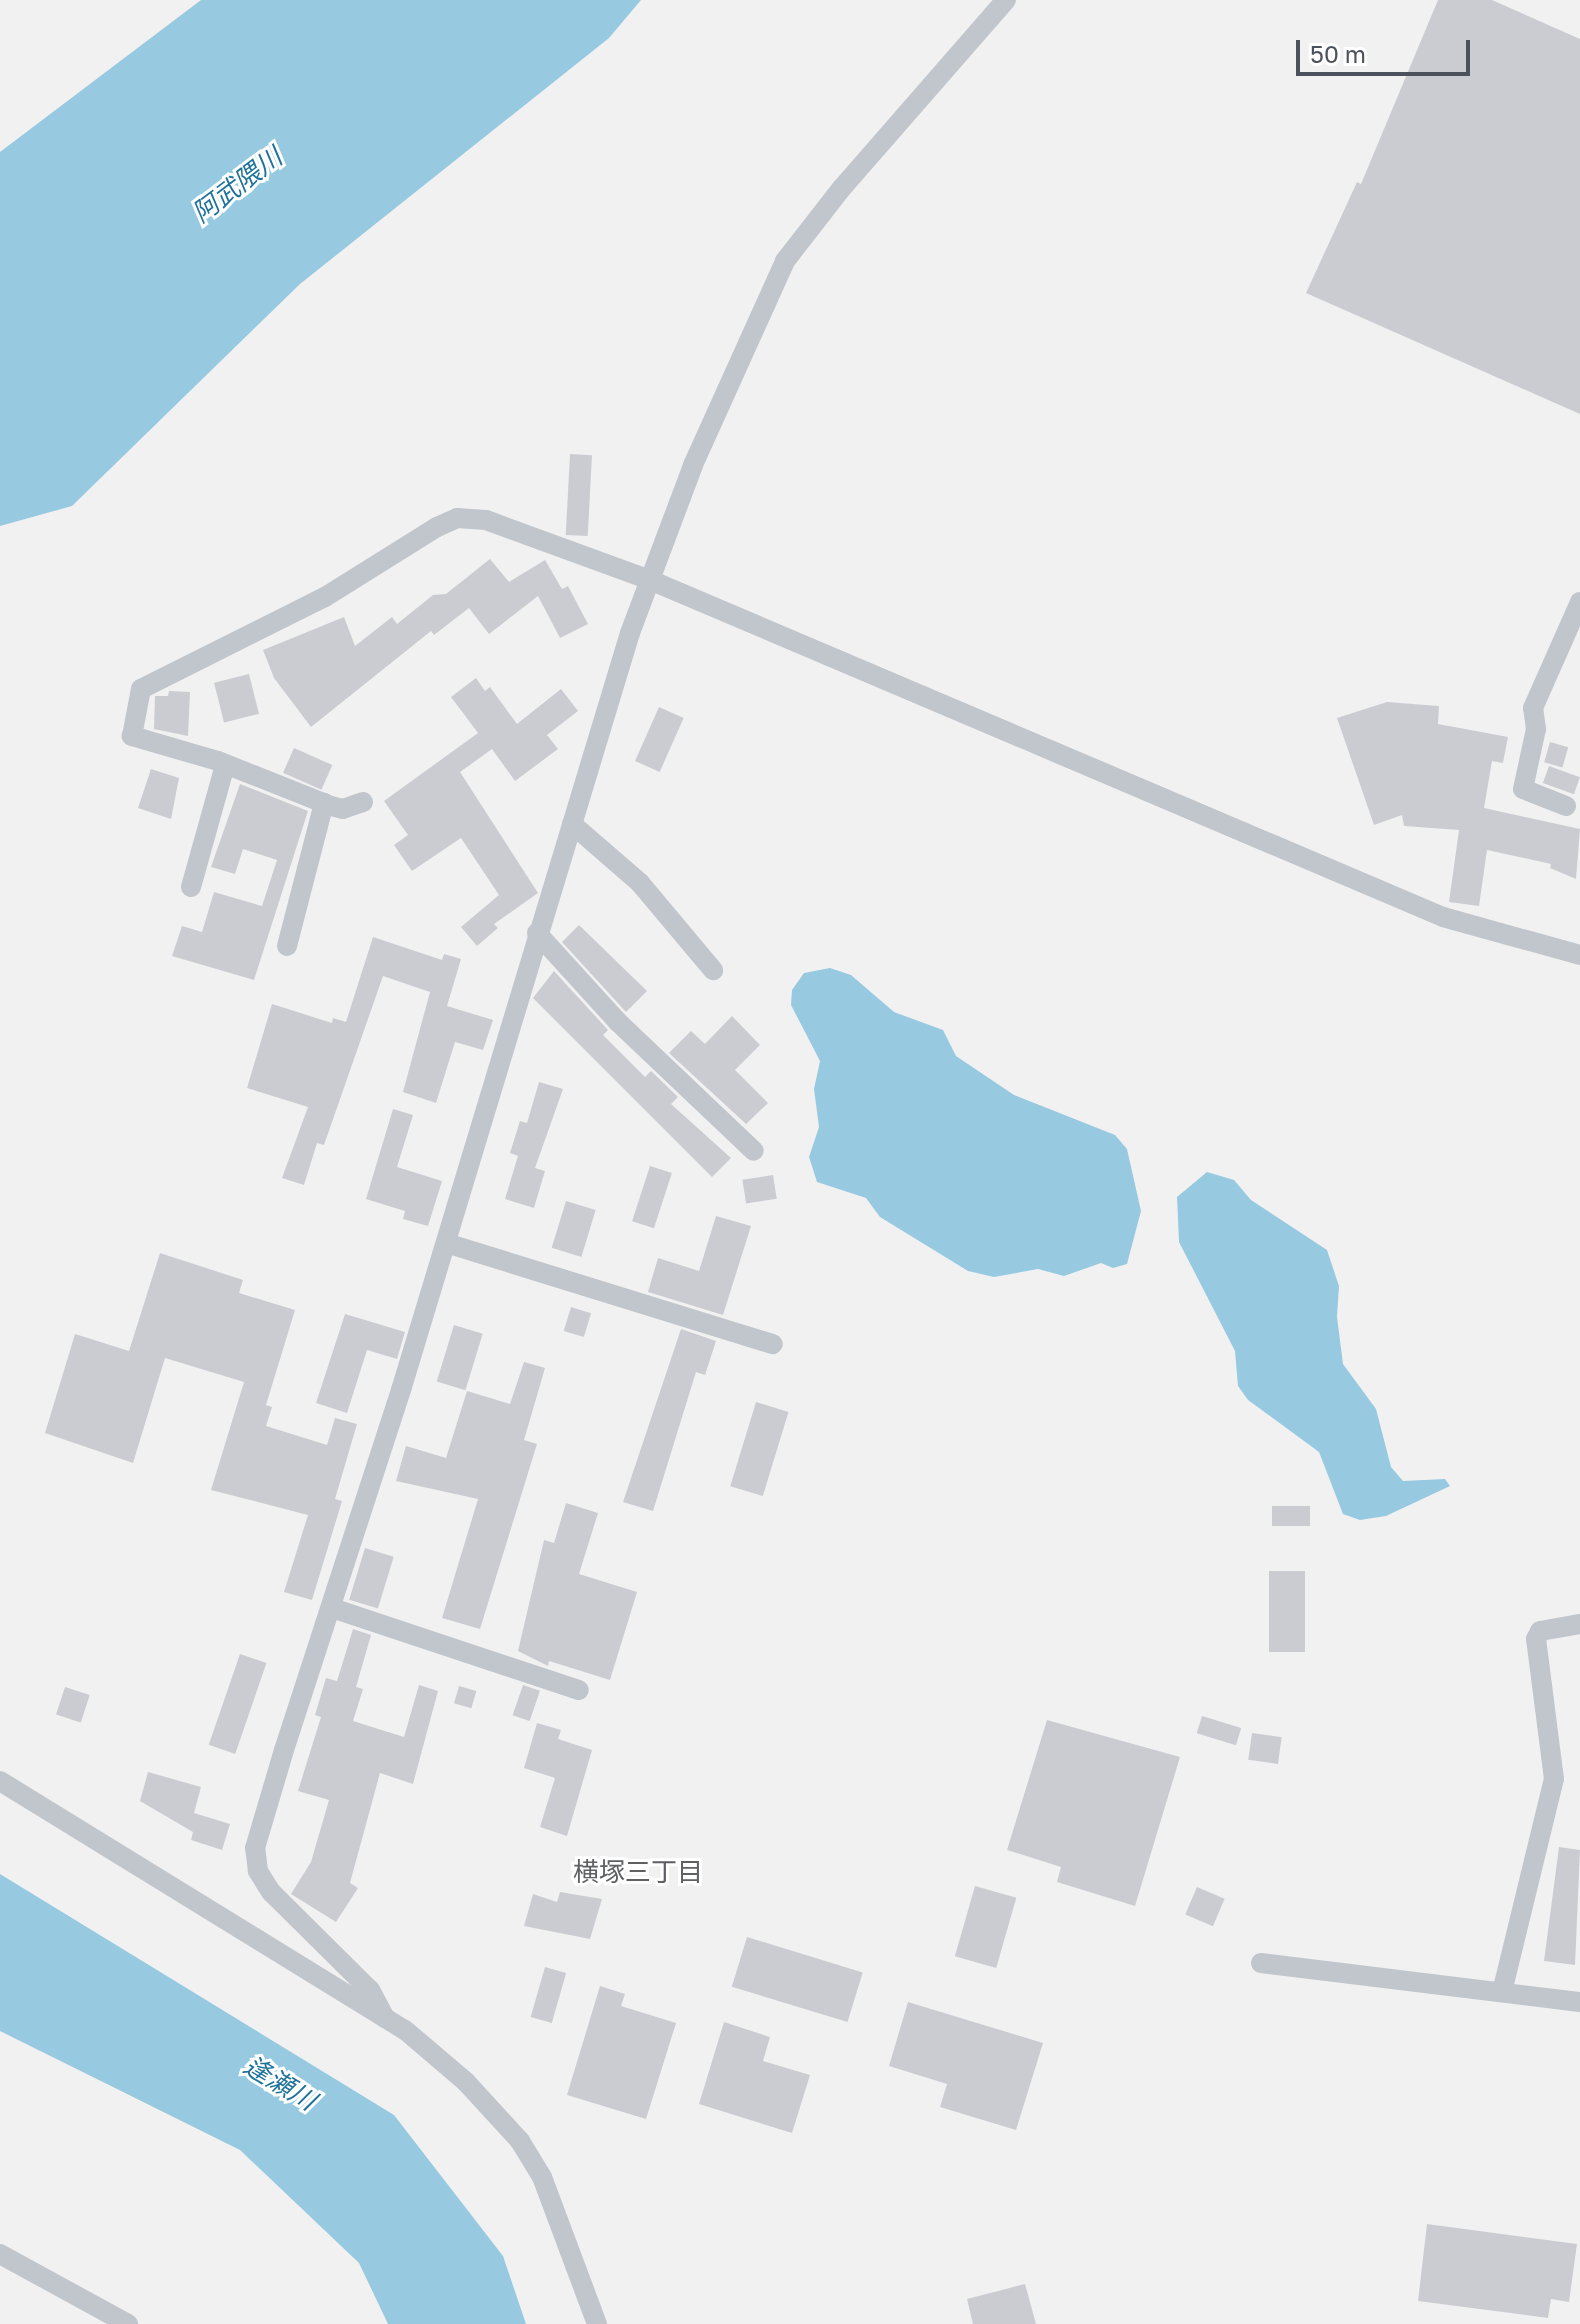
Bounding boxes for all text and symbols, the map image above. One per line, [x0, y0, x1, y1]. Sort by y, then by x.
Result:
scale bar [1300, 24, 1474, 74]
text: 50 m [1310, 39, 1366, 68]
water label: 阿武隈川 [186, 141, 288, 229]
district label: 横塚三丁目 [573, 1856, 703, 1888]
water label: 逢瀬川 [239, 2050, 321, 2116]

